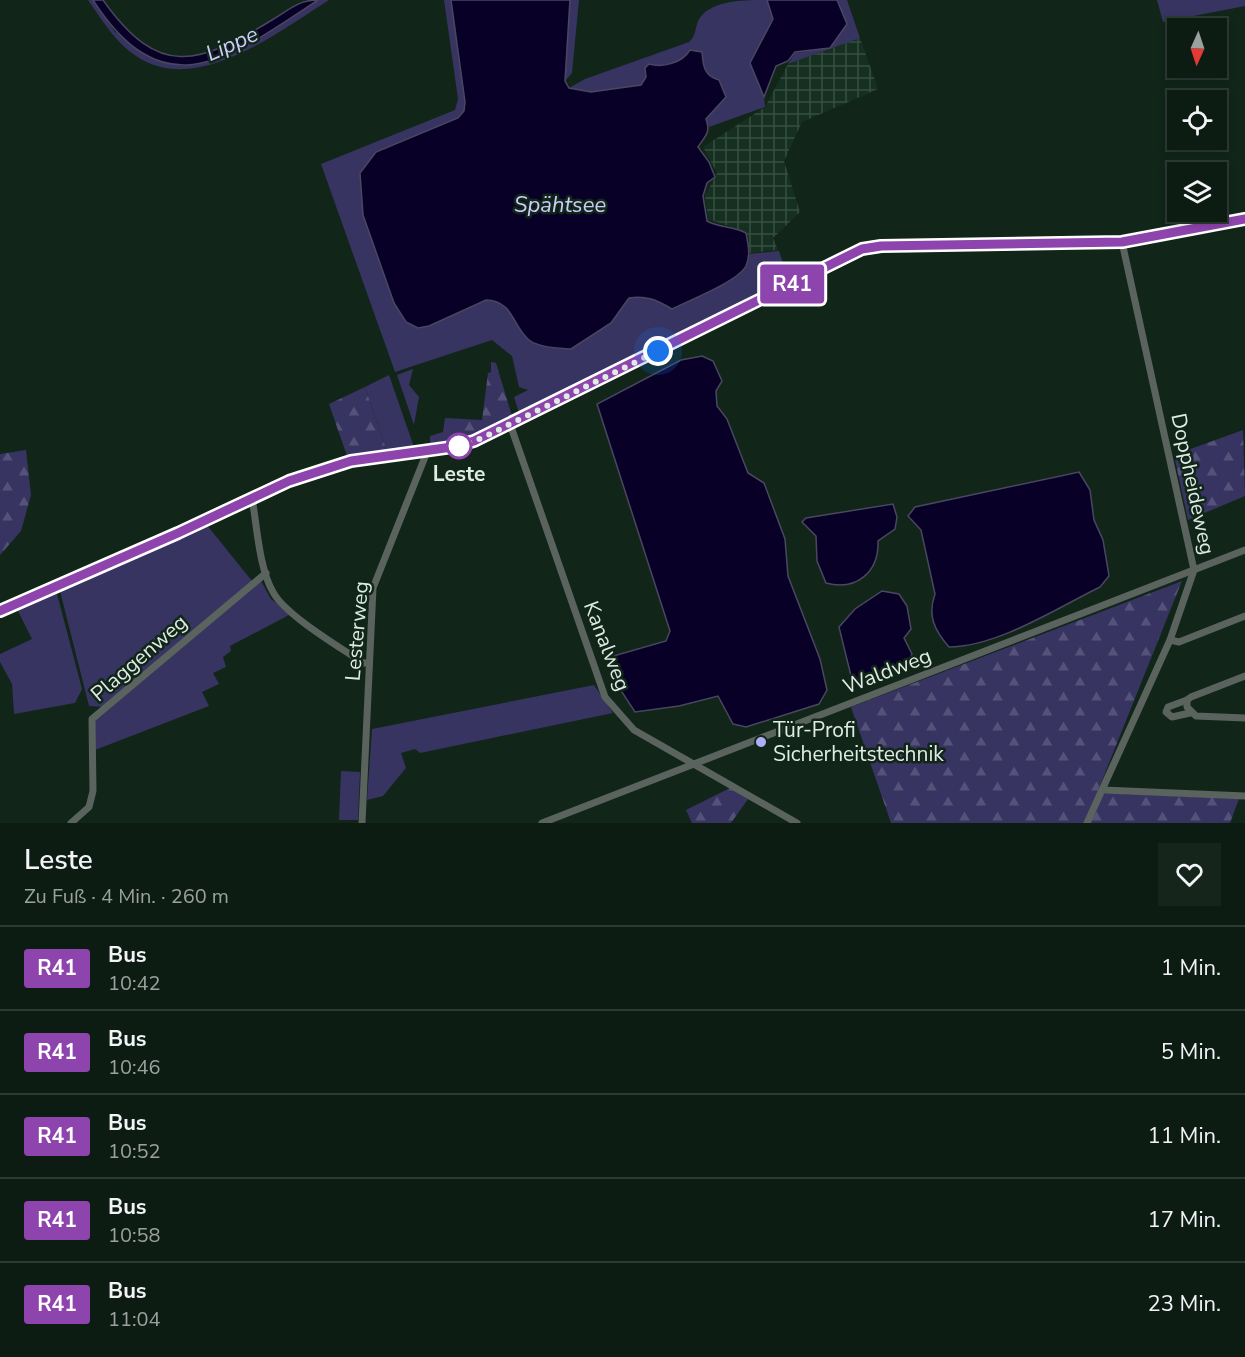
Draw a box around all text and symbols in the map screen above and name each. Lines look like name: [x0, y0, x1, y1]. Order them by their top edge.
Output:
north arrow: [1167, 18, 1227, 78]
map controls: [1167, 18, 1227, 222]
water label: Lippe: [201, 19, 263, 69]
button: locate: [1167, 90, 1227, 150]
button: layers: [1167, 162, 1227, 222]
water label: Spähtsee: [514, 190, 606, 220]
line badge: R41: [758, 264, 826, 304]
text: R41: [772, 270, 812, 298]
your location: [643, 336, 673, 366]
street label: Doppheideweg: [1164, 411, 1222, 557]
marker: Leste: [446, 433, 472, 459]
place label: Leste: [433, 460, 485, 488]
street label: Lesterweg: [339, 580, 375, 682]
street label: Kanalweg: [577, 597, 637, 695]
street label: Plaggenweg: [85, 608, 193, 708]
street label: Waldweg: [839, 641, 935, 701]
place label: Tür-Profi Sicherheitstechnik: [773, 716, 944, 768]
marker: Tür-Profi Sicherheitstechnik: [754, 735, 768, 749]
text: Leste: [24, 841, 93, 879]
button: heart: [1158, 843, 1221, 906]
text: Zu Fuß · 4 Min. · 260 m: [24, 883, 229, 910]
text: Bus: [108, 940, 147, 970]
text: 1 Min.: [1161, 953, 1221, 983]
text: R41: [37, 954, 77, 982]
text: 10:42: [108, 970, 161, 997]
text: Bus: [108, 1024, 147, 1054]
text: 5 Min.: [1161, 1037, 1221, 1067]
text: R41: [37, 1038, 77, 1066]
text: 10:46: [108, 1054, 161, 1081]
text: Bus: [108, 1108, 147, 1138]
text: 11 Min.: [1148, 1121, 1221, 1151]
text: R41: [37, 1122, 77, 1150]
text: 10:52: [108, 1138, 161, 1165]
text: Bus: [108, 1192, 147, 1222]
text: 17 Min.: [1148, 1205, 1221, 1235]
text: R41: [37, 1206, 77, 1234]
text: 10:58: [108, 1222, 161, 1249]
text: Bus: [108, 1276, 147, 1306]
text: 23 Min.: [1148, 1289, 1221, 1319]
text: R41: [37, 1290, 77, 1318]
text: 11:04: [108, 1306, 161, 1333]

